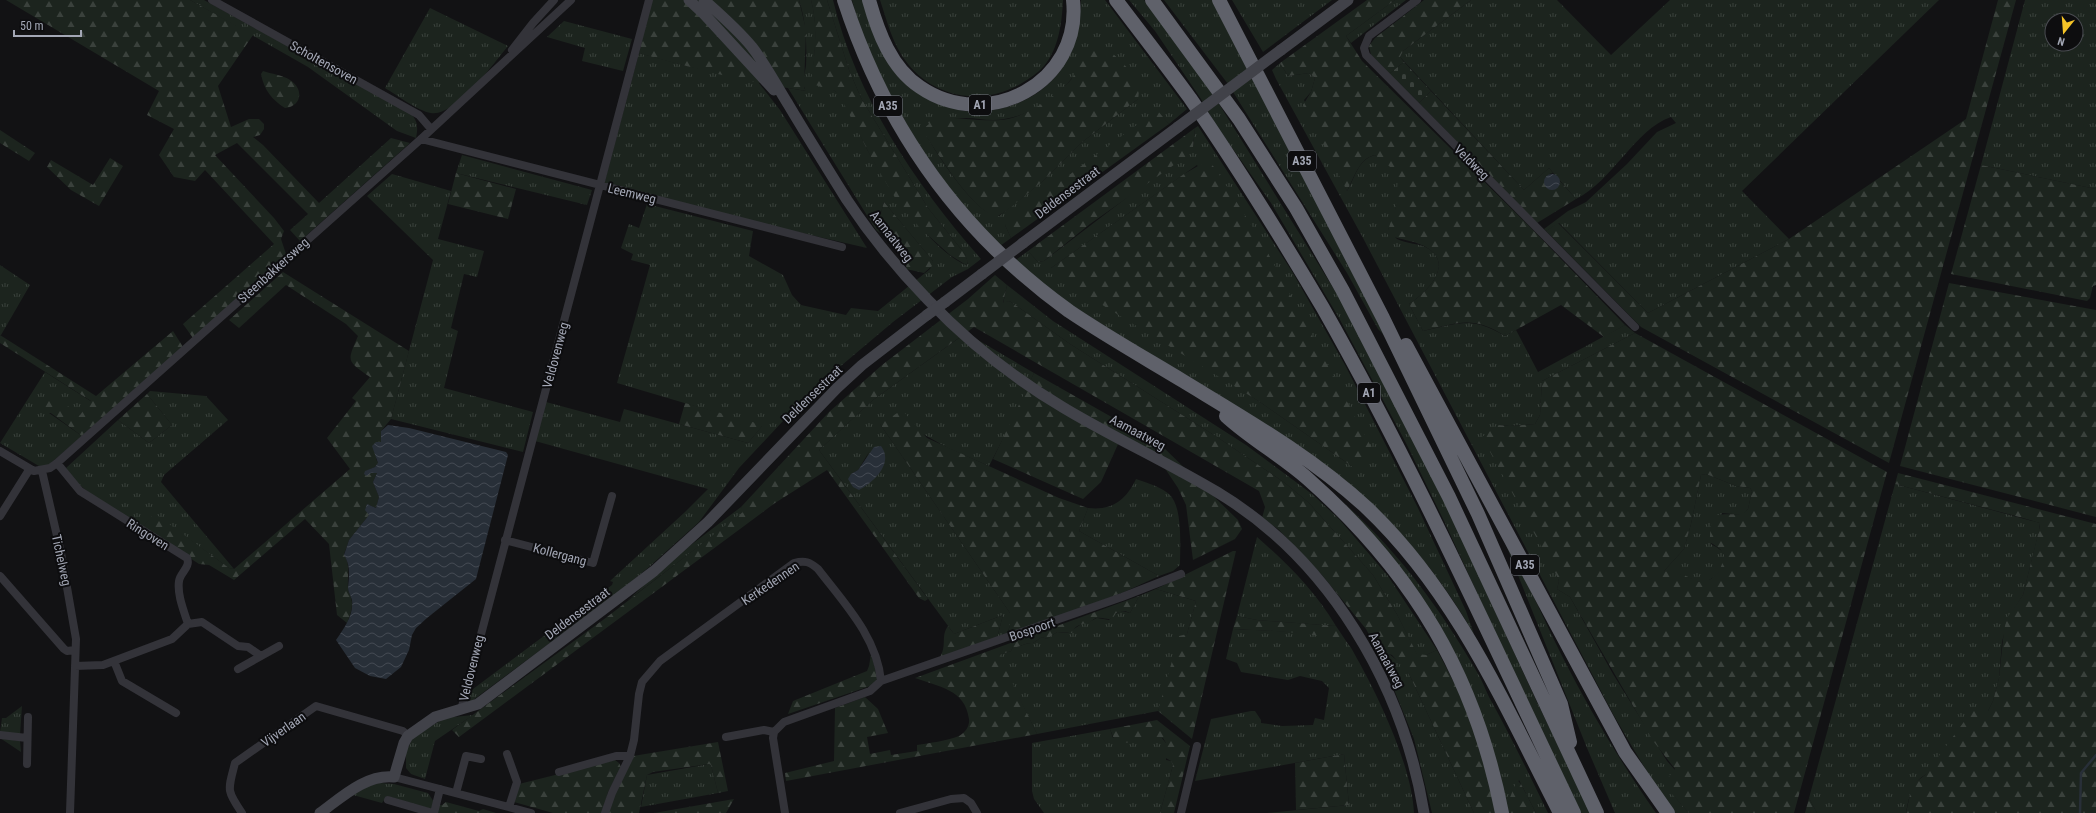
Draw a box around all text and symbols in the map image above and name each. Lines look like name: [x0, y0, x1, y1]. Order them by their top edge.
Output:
scale bar: [14, 12, 81, 38]
north arrow: [2044, 12, 2084, 52]
text: 50 m: [20, 19, 44, 33]
text: N: [2056, 34, 2066, 48]
street label: Scholtensoven: [287, 38, 360, 87]
road number: A1: [969, 95, 991, 115]
road number: A35: [874, 96, 902, 116]
street label: Veldweg: [1451, 142, 1492, 183]
road number: A35: [1288, 151, 1316, 171]
street label: Deldensestraat: [1032, 163, 1103, 222]
street label: Leemweg: [606, 180, 658, 207]
street label: Aamaatweg: [867, 208, 916, 265]
street label: Steenbakkersweg: [235, 235, 312, 306]
street label: Veldovenweg: [539, 320, 572, 390]
street label: Deldensestraat: [779, 362, 845, 427]
road number: A1: [1358, 383, 1380, 403]
street label: Aamaatweg: [1107, 412, 1168, 453]
street label: Ringoven: [124, 516, 172, 553]
street label: Tichelweg: [49, 533, 74, 587]
street label: Kollergang: [532, 540, 588, 569]
road number: A35: [1511, 555, 1539, 575]
street label: Kerkedennen: [739, 559, 802, 608]
street label: Deldensestraat: [542, 584, 613, 643]
street label: Bospoort: [1007, 615, 1057, 644]
street label: Aamaatweg: [1366, 630, 1407, 691]
street label: Veldovenweg: [456, 633, 487, 703]
street label: Vijverlaan: [258, 709, 308, 750]

